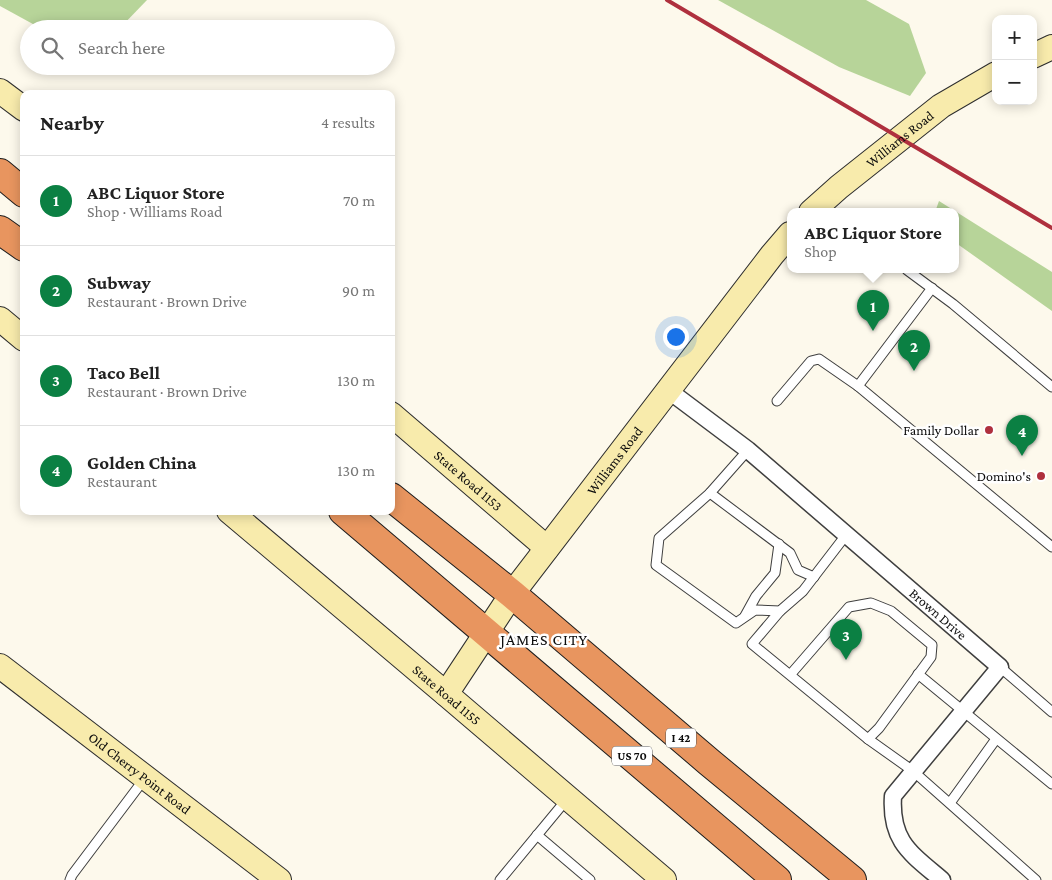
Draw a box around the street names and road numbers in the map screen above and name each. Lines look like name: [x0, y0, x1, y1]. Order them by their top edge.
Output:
street label: Williams Road: [863, 107, 937, 170]
street label: Williams Road: [583, 423, 646, 498]
street label: State Road 1153: [431, 447, 506, 514]
street label: Brown Drive: [906, 585, 970, 643]
street label: State Road 1155: [409, 661, 484, 728]
road number: I 42: [666, 728, 696, 748]
street label: Old Cherry Point Road: [85, 729, 194, 818]
road number: US 70: [612, 746, 652, 766]

